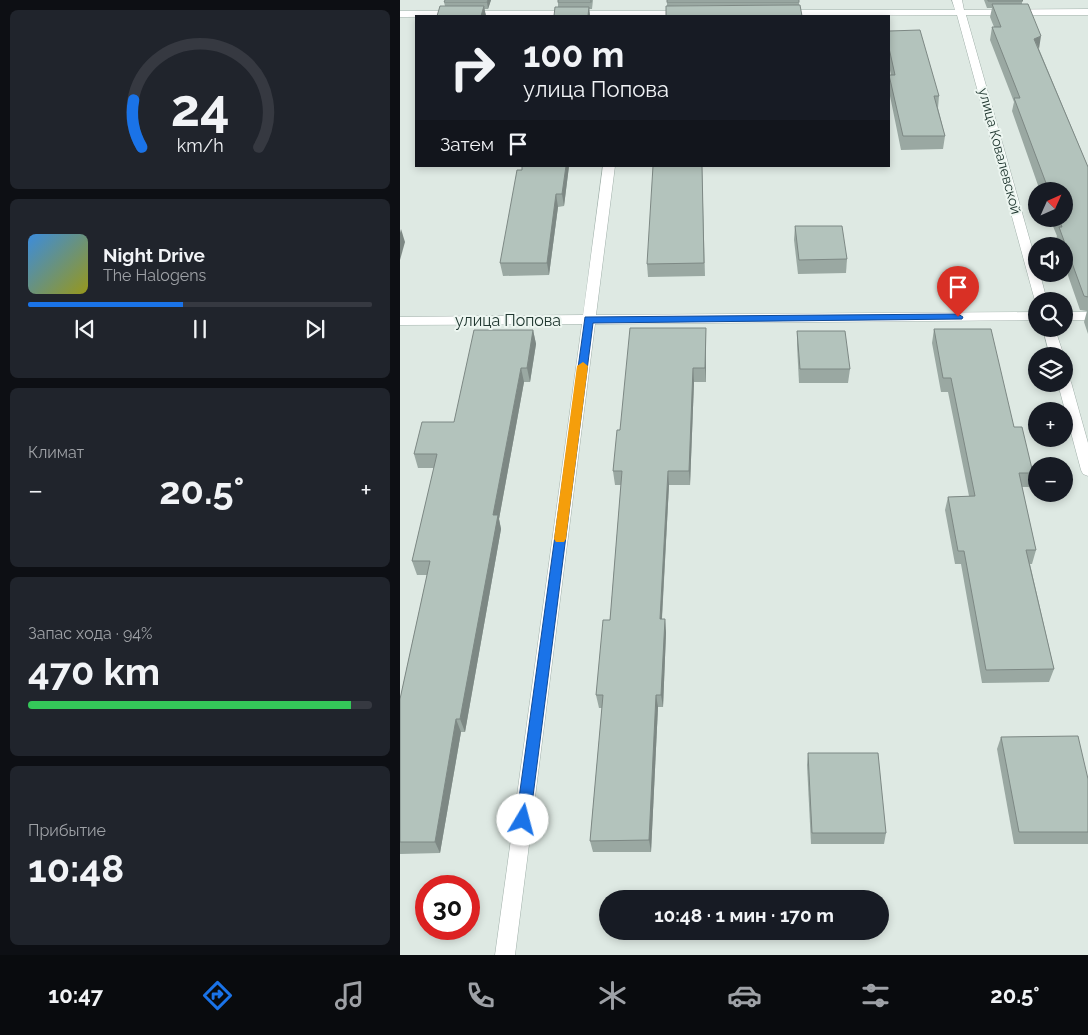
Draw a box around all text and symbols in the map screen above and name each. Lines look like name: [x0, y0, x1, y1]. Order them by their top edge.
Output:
text: 100 m: [523, 34, 624, 75]
icon: right: [440, 35, 505, 100]
text: улица Попова: [523, 76, 669, 102]
text: 24: [170, 77, 230, 138]
street label: улица Ковалевской: [975, 86, 1025, 216]
icon: arrive: [504, 130, 532, 158]
text: Затем: [440, 133, 494, 155]
text: km/h: [176, 135, 224, 156]
north arrow: [1028, 182, 1072, 228]
map controls: [1028, 182, 1073, 502]
button: sound: [1028, 237, 1073, 282]
text: Night Drive: [103, 244, 205, 266]
text: The Halogens: [103, 266, 206, 285]
pin: [937, 266, 979, 317]
icon: arrive: [944, 273, 972, 301]
button: search: [1028, 292, 1073, 337]
street label: улица Попова: [455, 311, 561, 330]
icon: previous: [71, 315, 99, 343]
icon: pause: [186, 315, 214, 343]
icon: next: [301, 315, 329, 343]
button: layers: [1028, 347, 1073, 392]
button: +: [1028, 402, 1073, 447]
text: Климат: [28, 443, 84, 462]
button: −: [1028, 457, 1073, 502]
text: 20.5°: [159, 468, 244, 513]
text: −: [28, 474, 43, 507]
text: +: [360, 474, 372, 507]
text: Запас хода · 94%: [28, 624, 152, 643]
text: 470 km: [28, 649, 160, 694]
position arrow: [496, 793, 548, 845]
text: Прибытие: [28, 821, 106, 840]
text: 10:48: [28, 846, 124, 891]
speed limit sign: 30: [415, 875, 480, 940]
text: 10:48 · 1 мин · 170 m: [654, 904, 834, 926]
icon: directions: [200, 978, 235, 1013]
icon: music: [332, 978, 367, 1013]
icon: phone: [463, 978, 498, 1013]
icon: climate: [595, 978, 630, 1013]
icon: car: [727, 978, 762, 1013]
icon: filters: [858, 978, 893, 1013]
text: 10:47: [48, 982, 103, 1008]
text: 20.5°: [990, 982, 1040, 1008]

